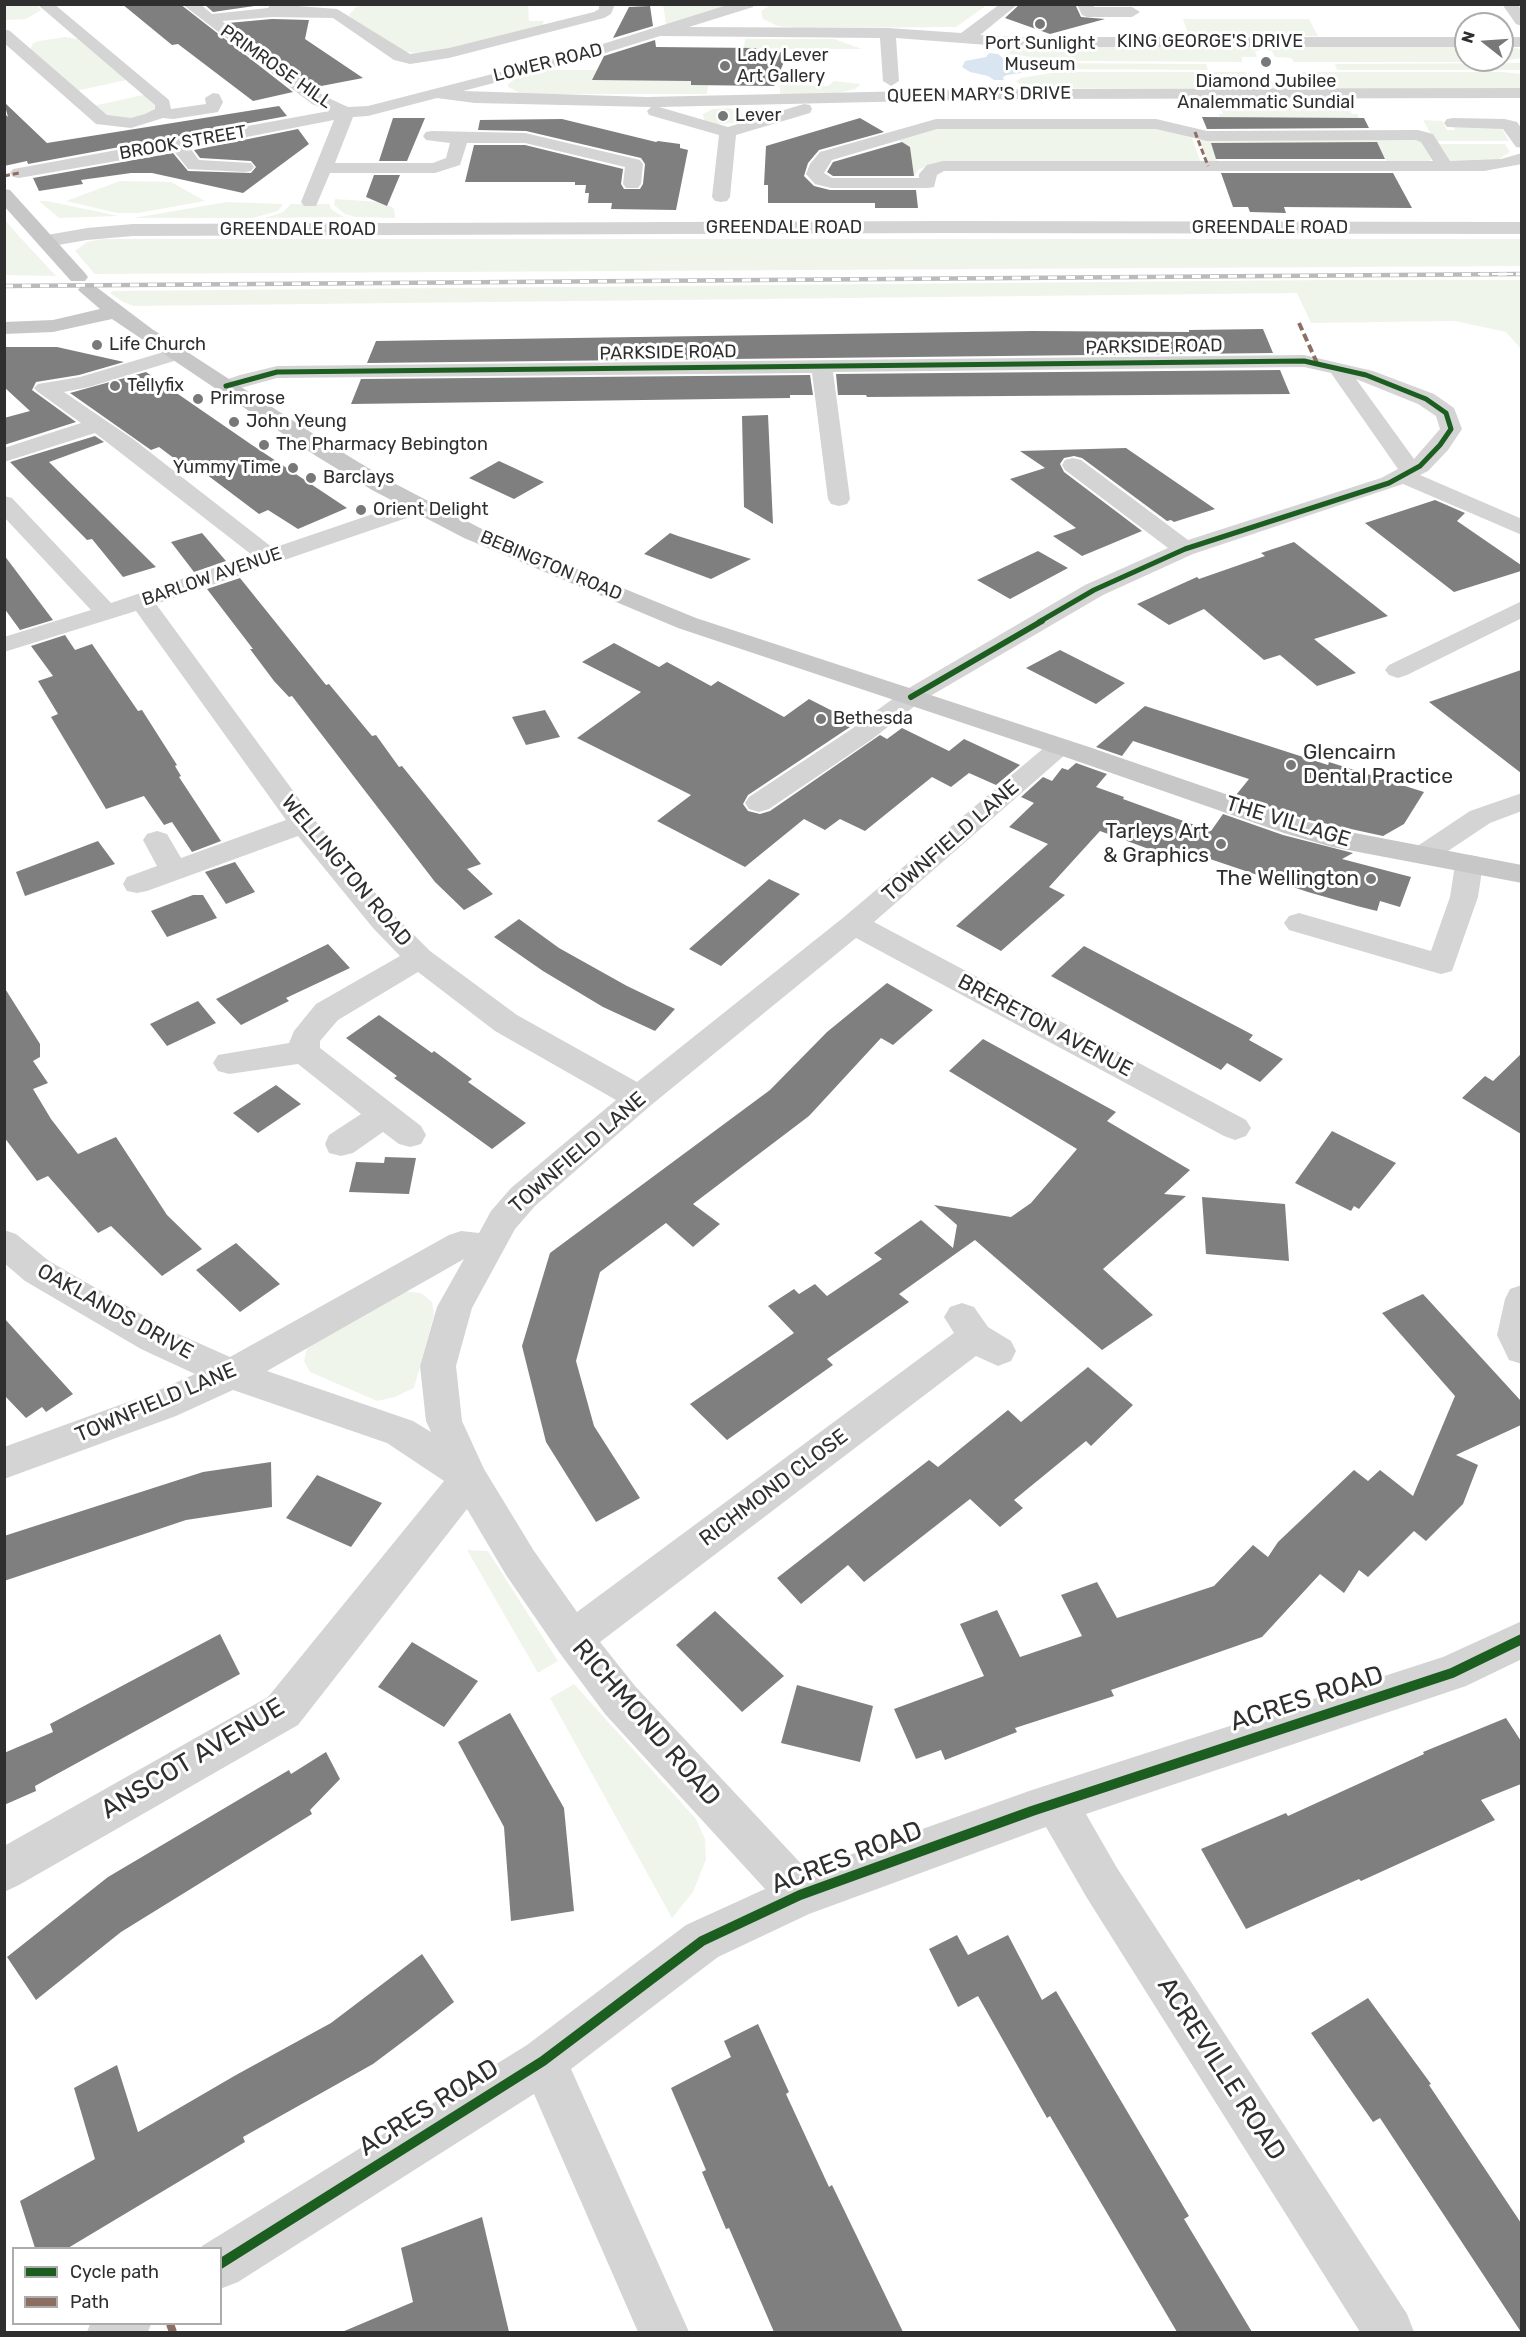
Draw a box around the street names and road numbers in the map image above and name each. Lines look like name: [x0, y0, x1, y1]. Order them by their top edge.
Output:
street label: PRIMROSE HILL: [216, 21, 336, 113]
street label: KING GEORGE'S DRIVE: [1117, 31, 1303, 53]
street label: LOWER ROAD: [491, 39, 605, 87]
street label: QUEEN MARY'S DRIVE: [887, 83, 1071, 107]
street label: BROOK STREET: [118, 121, 248, 165]
street label: GREENDALE ROAD: [706, 217, 862, 239]
street label: GREENDALE ROAD: [1192, 217, 1348, 239]
street label: GREENDALE ROAD: [220, 219, 376, 241]
street label: PARKSIDE ROAD: [1085, 335, 1223, 359]
street label: PARKSIDE ROAD: [599, 341, 737, 365]
street label: BEBINGTON ROAD: [477, 526, 625, 606]
street label: BARLOW AVENUE: [139, 543, 285, 611]
street label: TOWNFIELD LANE: [878, 775, 1024, 907]
street label: WELLINGTON ROAD: [275, 790, 417, 952]
street label: THE VILLAGE: [1223, 791, 1353, 853]
street label: BRERETON AVENUE: [953, 969, 1137, 1083]
street label: TOWNFIELD LANE: [505, 1087, 651, 1219]
street label: OAKLANDS DRIVE: [33, 1259, 197, 1365]
street label: TOWNFIELD LANE: [72, 1358, 240, 1448]
street label: RICHMOND CLOSE: [695, 1424, 853, 1552]
street label: RICHMOND ROAD: [565, 1633, 727, 1813]
street label: ACRES ROAD: [1226, 1660, 1388, 1738]
street label: ANSCOT AVENUE: [96, 1692, 290, 1826]
street label: ACRES ROAD: [767, 1815, 927, 1901]
street label: ACREVILLE ROAD: [1150, 1972, 1292, 2166]
street label: ACRES ROAD: [353, 2053, 505, 2163]

